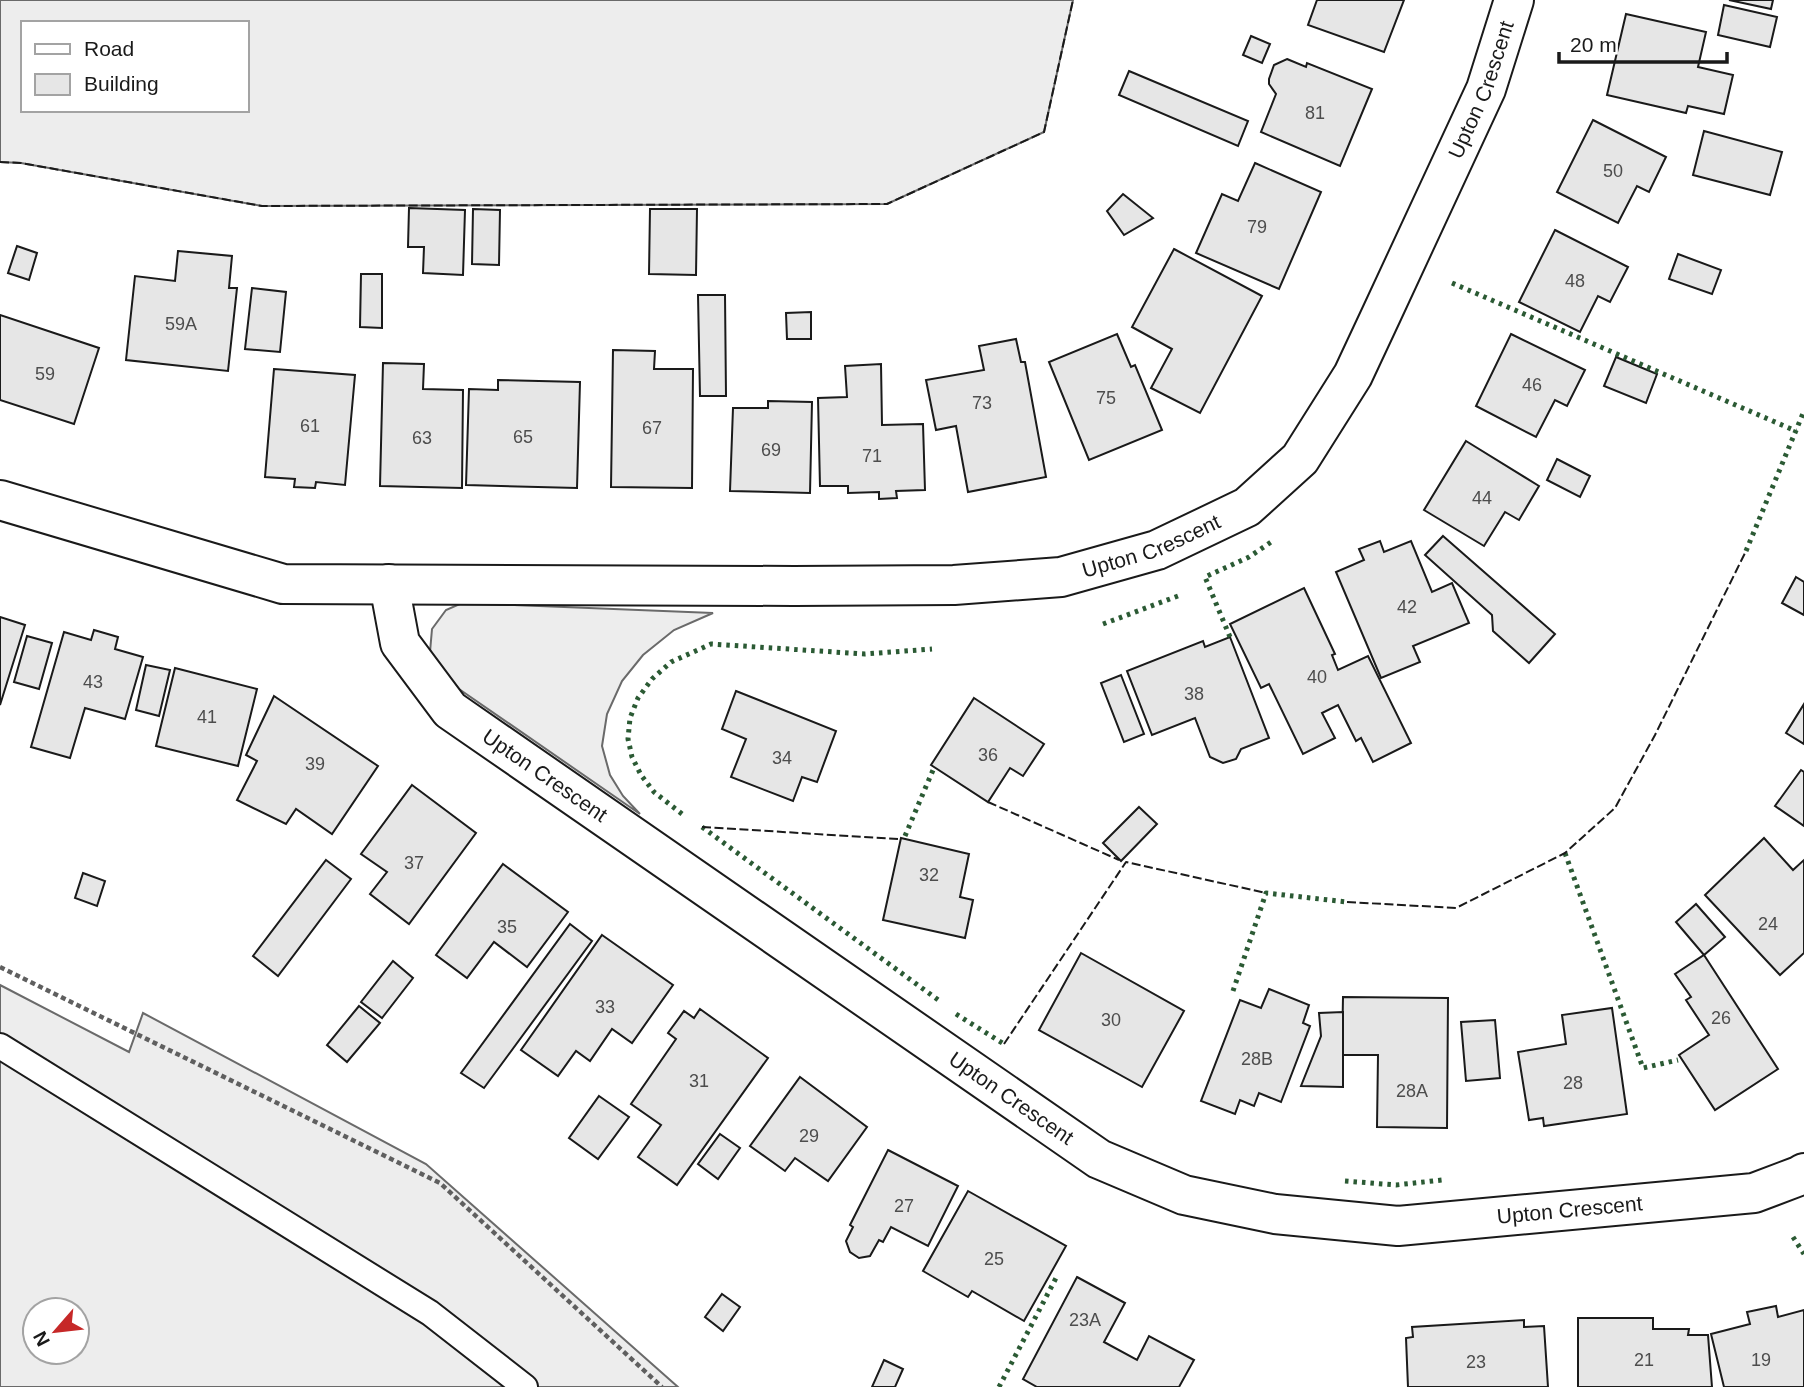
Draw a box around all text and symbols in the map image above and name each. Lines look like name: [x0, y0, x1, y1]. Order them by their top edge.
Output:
street label: Upton Crescent: [1443, 18, 1518, 162]
legend: [21, 21, 248, 112]
scale bar: [1559, 21, 1727, 65]
text: 20 m: [1570, 33, 1617, 56]
text: Road: [84, 37, 134, 60]
text: Building: [84, 72, 159, 95]
house number: 81: [1305, 103, 1325, 123]
house number: 50: [1603, 161, 1623, 181]
house number: 79: [1247, 217, 1267, 237]
house number: 48: [1565, 271, 1585, 291]
house number: 59A: [165, 314, 197, 334]
house number: 59: [35, 364, 55, 384]
house number: 46: [1522, 375, 1542, 395]
house number: 75: [1096, 388, 1116, 408]
house number: 73: [972, 393, 992, 413]
house number: 61: [300, 416, 320, 436]
house number: 67: [642, 418, 662, 438]
house number: 65: [513, 427, 533, 447]
house number: 63: [412, 428, 432, 448]
house number: 69: [761, 440, 781, 460]
house number: 71: [862, 446, 882, 466]
house number: 44: [1472, 488, 1492, 508]
street label: Upton Crescent: [1079, 509, 1224, 581]
house number: 42: [1397, 597, 1417, 617]
house number: 40: [1307, 667, 1327, 687]
house number: 43: [83, 672, 103, 692]
house number: 38: [1184, 684, 1204, 704]
house number: 41: [197, 707, 217, 727]
street label: Upton Crescent: [479, 724, 612, 826]
house number: 36: [978, 745, 998, 765]
house number: 34: [772, 748, 792, 768]
house number: 39: [305, 754, 325, 774]
house number: 37: [404, 853, 424, 873]
house number: 32: [919, 865, 939, 885]
house number: 24: [1758, 914, 1778, 934]
house number: 35: [497, 917, 517, 937]
house number: 33: [595, 997, 615, 1017]
house number: 26: [1711, 1008, 1731, 1028]
house number: 30: [1101, 1010, 1121, 1030]
street label: Upton Crescent: [945, 1047, 1078, 1149]
house number: 28B: [1241, 1049, 1273, 1069]
house number: 31: [689, 1071, 709, 1091]
house number: 28: [1563, 1073, 1583, 1093]
house number: 28A: [1396, 1081, 1428, 1101]
house number: 29: [799, 1126, 819, 1146]
street label: Upton Crescent: [1496, 1191, 1643, 1228]
house number: 27: [894, 1196, 914, 1216]
house number: 25: [984, 1249, 1004, 1269]
north arrow: [21, 1296, 91, 1366]
house number: 23A: [1069, 1310, 1101, 1330]
text: N: [29, 1328, 54, 1350]
house number: 21: [1634, 1350, 1654, 1370]
house number: 19: [1751, 1350, 1771, 1370]
house number: 23: [1466, 1352, 1486, 1372]

